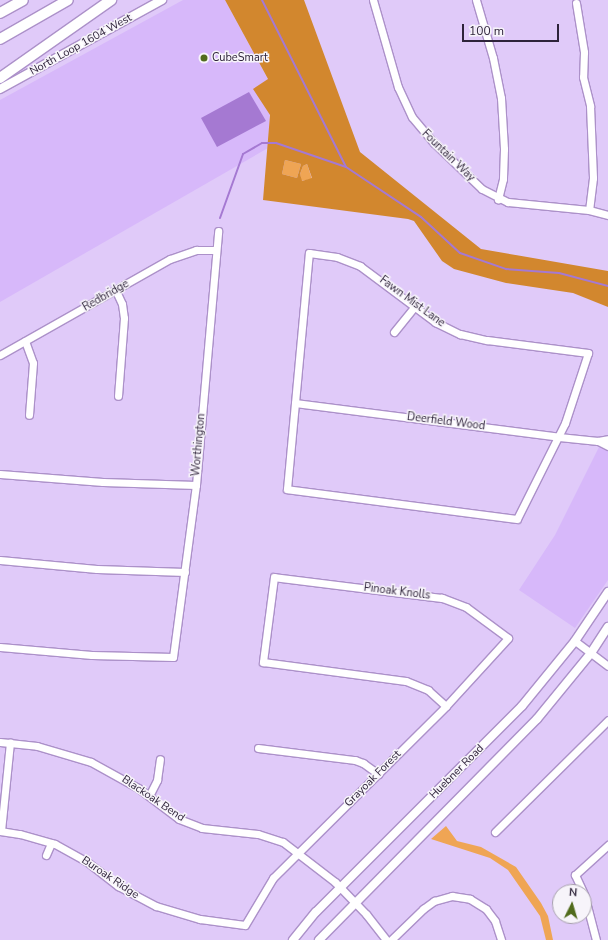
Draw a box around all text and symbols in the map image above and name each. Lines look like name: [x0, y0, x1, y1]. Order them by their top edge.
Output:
street label: North Loop 1604 West: [28, 11, 134, 79]
scale bar: [464, 16, 561, 42]
text: 100 m: [469, 23, 504, 39]
place label: CubeSmart: [212, 51, 268, 65]
marker: CubeSmart: [199, 53, 209, 63]
street label: Fountain Way: [419, 127, 477, 185]
street label: Fawn Mist Lane: [377, 274, 447, 330]
street label: Redbridge: [81, 278, 131, 314]
street label: Deerfield Wood: [406, 411, 486, 433]
street label: Worthington: [190, 413, 208, 477]
street label: Pinoak Knolls: [363, 581, 431, 603]
street label: Huebner Road: [427, 742, 487, 802]
street label: Grayoak Forest: [342, 748, 404, 810]
street label: Blackoak Bend: [119, 773, 187, 825]
street label: Buroak Ridge: [79, 854, 141, 902]
north arrow: [552, 884, 592, 924]
text: N: [568, 885, 578, 900]

